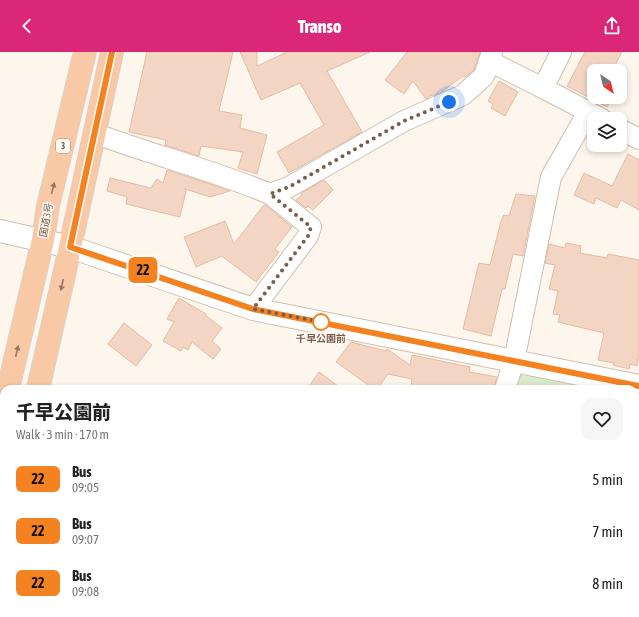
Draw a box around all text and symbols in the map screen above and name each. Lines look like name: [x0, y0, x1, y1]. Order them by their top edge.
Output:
icon: back: [16, 15, 38, 37]
icon: share: [601, 15, 623, 37]
text: Transo: [298, 16, 341, 37]
north arrow: [587, 64, 627, 104]
map controls: [587, 64, 627, 152]
your location: [439, 92, 459, 112]
button: layers: [587, 112, 627, 152]
road number: 3: [56, 139, 70, 153]
one-way arrow: [50, 182, 56, 194]
street label: 国道3号: [37, 202, 55, 238]
line badge: 22: [125, 257, 161, 283]
text: 22: [136, 262, 150, 278]
one-way arrow: [59, 279, 65, 291]
marker: 千早公園前: [312, 313, 330, 331]
place label: 千早公園前: [296, 333, 346, 344]
one-way arrow: [14, 345, 20, 357]
button: heart: [581, 398, 623, 440]
text: 千早公園前: [16, 401, 111, 423]
text: Walk · 3 min · 170 m: [16, 427, 109, 442]
text: Bus: [72, 463, 92, 480]
text: 22: [31, 471, 45, 487]
text: 5 min: [592, 471, 623, 488]
text: 09:05: [72, 480, 99, 495]
text: Bus: [72, 515, 92, 532]
text: 22: [31, 523, 45, 539]
text: 7 min: [592, 523, 623, 540]
text: 09:07: [72, 532, 99, 547]
text: Bus: [72, 567, 92, 584]
text: 22: [31, 575, 45, 591]
text: 8 min: [592, 575, 623, 592]
text: 09:08: [72, 584, 99, 599]

